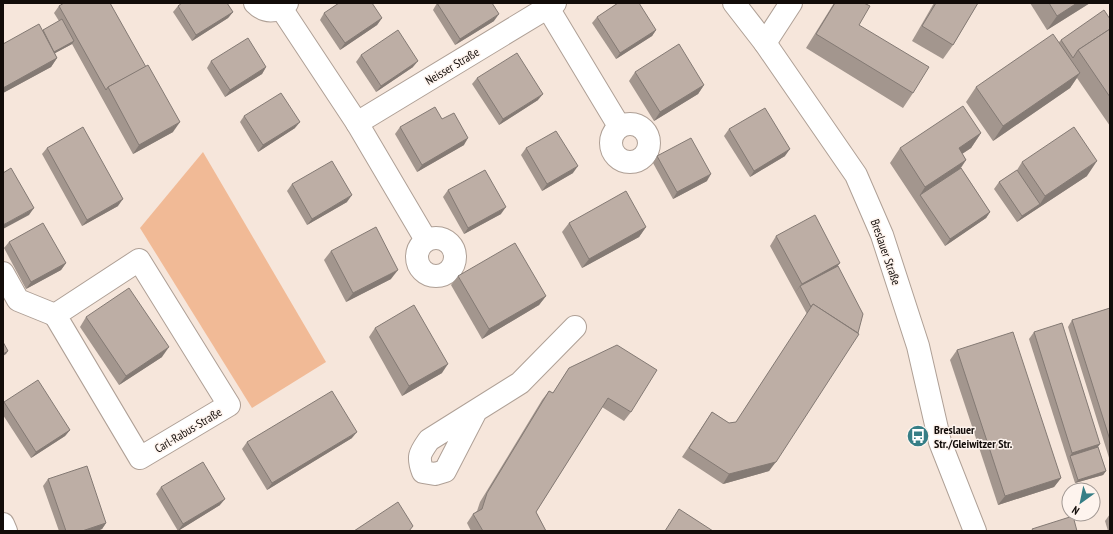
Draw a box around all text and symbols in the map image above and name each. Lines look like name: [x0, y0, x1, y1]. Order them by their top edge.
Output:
street label: Neisser Straße: [422, 44, 482, 88]
street label: Breslauer Straße: [868, 217, 904, 287]
street label: Carl-Rabus-Straße: [152, 404, 224, 456]
place label: Breslauer Str./Gleiwitzer Str.: [934, 422, 1013, 451]
bus stop icon: Breslauer Str./Gleiwitzer Str.: [905, 423, 931, 449]
north arrow: [1061, 482, 1101, 522]
text: N: [1069, 503, 1082, 518]

